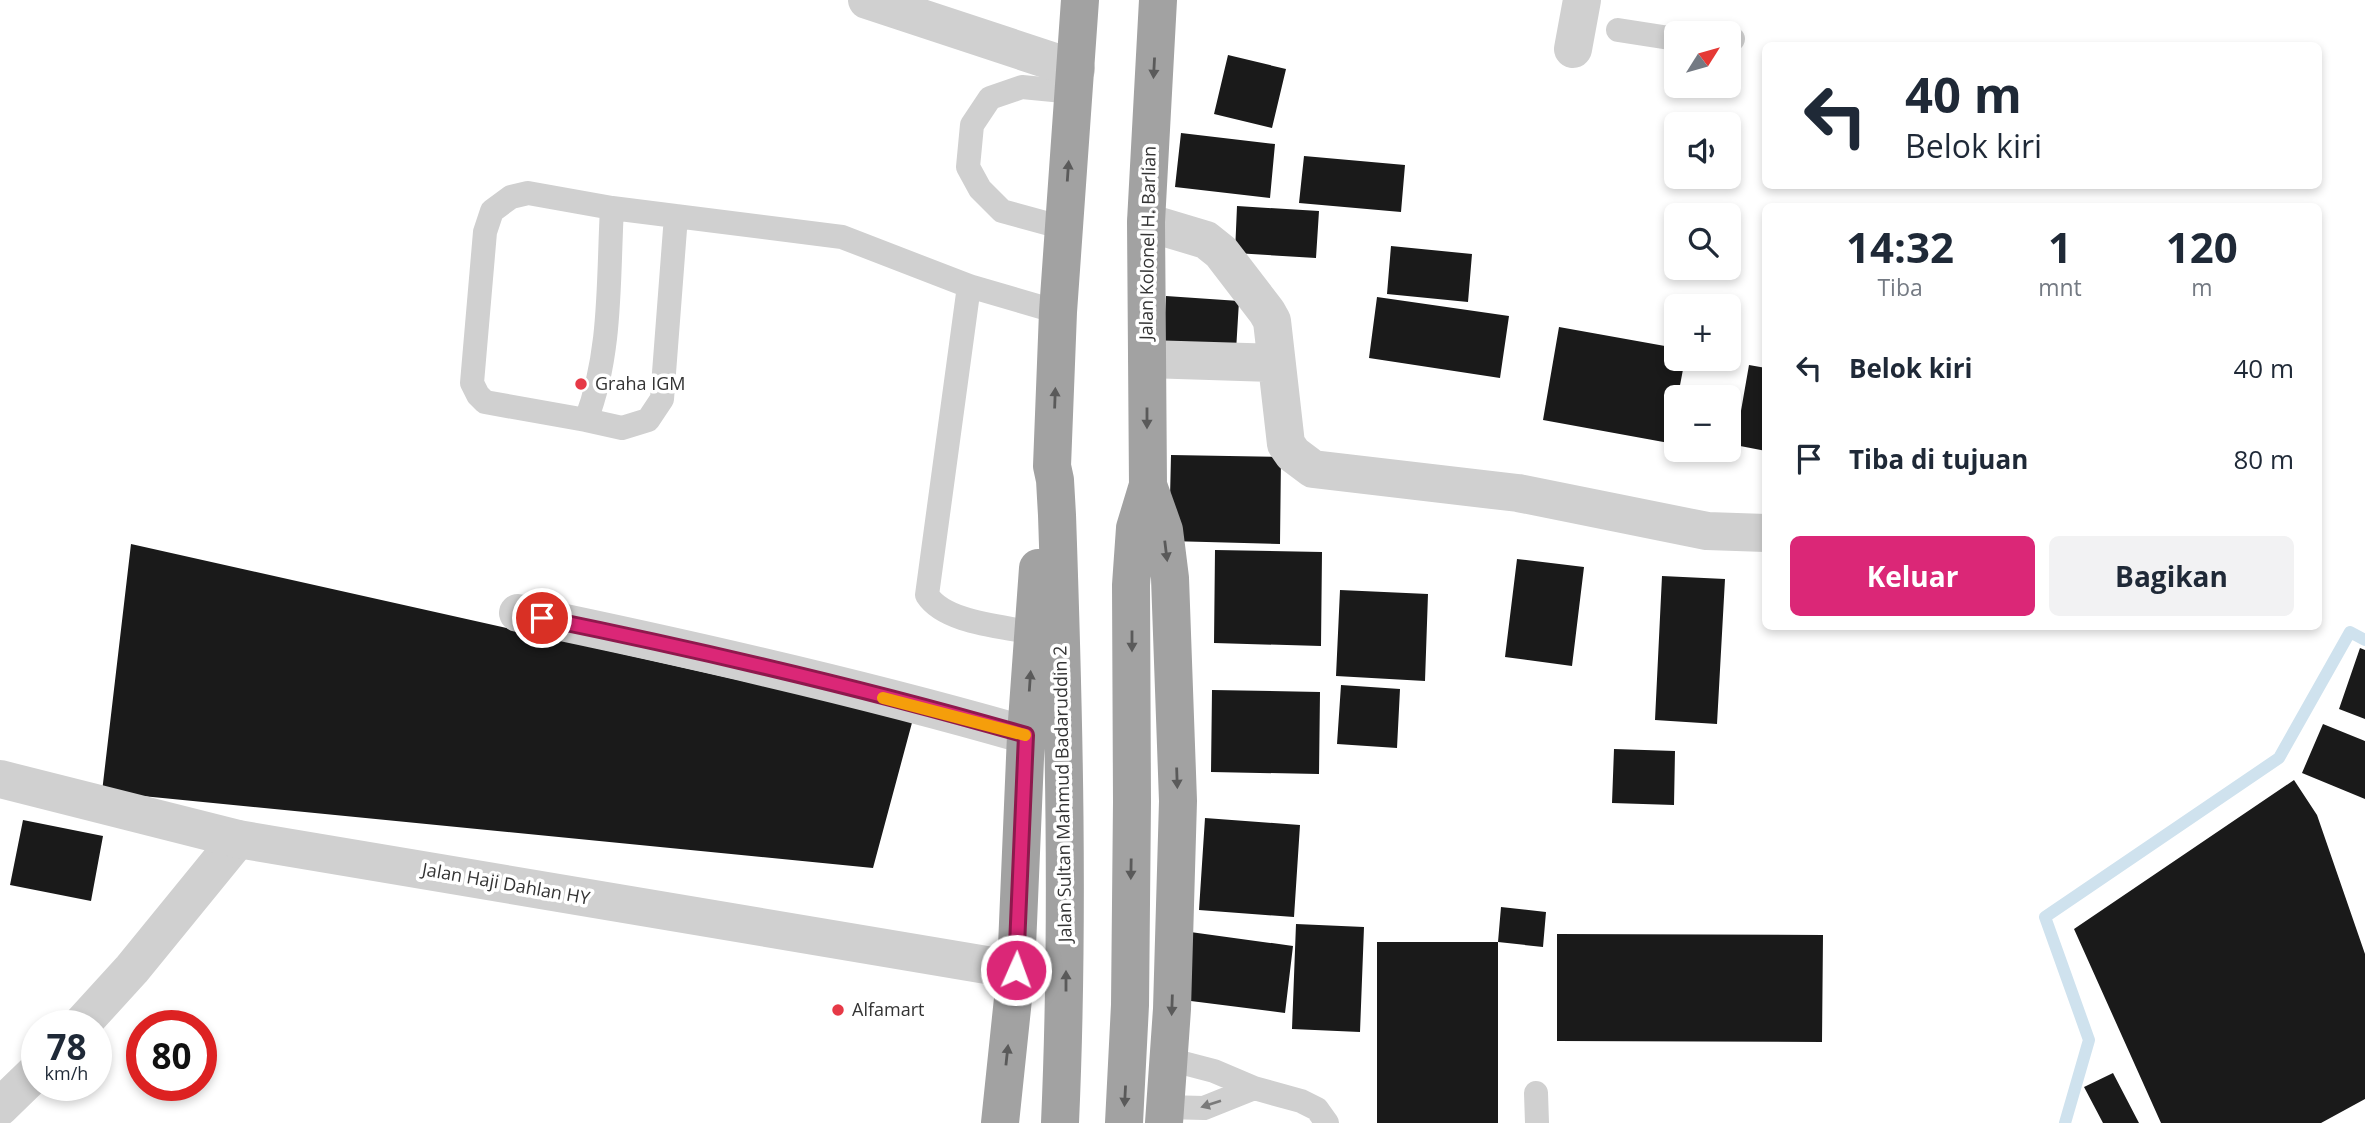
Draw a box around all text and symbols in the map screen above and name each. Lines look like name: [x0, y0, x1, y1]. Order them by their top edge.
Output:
north arrow: [1664, 21, 1741, 98]
map controls: [1664, 21, 1741, 462]
one-way arrow: [1148, 57, 1159, 79]
text: 40 m: [1905, 61, 2022, 127]
icon: left: [1790, 70, 1881, 161]
button: sound: [1664, 112, 1741, 189]
text: Belok kiri: [1905, 124, 2042, 167]
street label: Jalan Kolonel H. Barlian: [1133, 146, 1161, 342]
one-way arrow: [1063, 159, 1074, 181]
button: search: [1664, 203, 1741, 280]
text: 14:32: [1846, 218, 1954, 275]
text: 1: [2048, 218, 2072, 275]
text: 120: [2166, 218, 2238, 275]
text: Tiba: [1877, 271, 1923, 303]
text: mnt: [2038, 271, 2082, 303]
text: m: [2191, 271, 2213, 303]
button: +: [1664, 294, 1741, 371]
icon: left: [1790, 349, 1828, 387]
text: Belok kiri: [1849, 350, 1973, 386]
text: 40 m: [2233, 350, 2294, 386]
place label: Graha IGM: [595, 371, 685, 395]
marker: Graha IGM: [573, 376, 589, 392]
button: −: [1664, 385, 1741, 462]
one-way arrow: [1049, 386, 1060, 408]
one-way arrow: [1141, 407, 1153, 429]
icon: arrive: [1790, 440, 1828, 478]
text: Tiba di tujuan: [1849, 441, 2028, 477]
text: 80 m: [2233, 441, 2294, 477]
button: Keluar: [1790, 536, 2035, 616]
button: Bagikan: [2049, 536, 2294, 616]
one-way arrow: [1161, 540, 1172, 562]
pin: [512, 588, 572, 648]
icon: arrive: [523, 599, 561, 637]
one-way arrow: [1126, 631, 1138, 653]
street label: Jalan Sultan Mahmud Badaruddin 2: [1047, 645, 1077, 945]
one-way arrow: [1024, 670, 1035, 692]
one-way arrow: [1171, 767, 1182, 789]
street label: Jalan Haji Dahlan HY: [418, 856, 593, 910]
one-way arrow: [1126, 858, 1137, 880]
position arrow: [979, 933, 1053, 1007]
one-way arrow: [1060, 970, 1072, 992]
one-way arrow: [1166, 994, 1177, 1016]
place label: Alfamart: [852, 997, 924, 1021]
marker: Alfamart: [830, 1002, 846, 1018]
speed limit sign: 80: [126, 1010, 217, 1101]
text: 78: [46, 1023, 87, 1070]
one-way arrow: [1002, 1044, 1013, 1066]
text: km/h: [45, 1061, 88, 1085]
one-way arrow: [1120, 1086, 1131, 1108]
one-way arrow: [1200, 1099, 1221, 1109]

